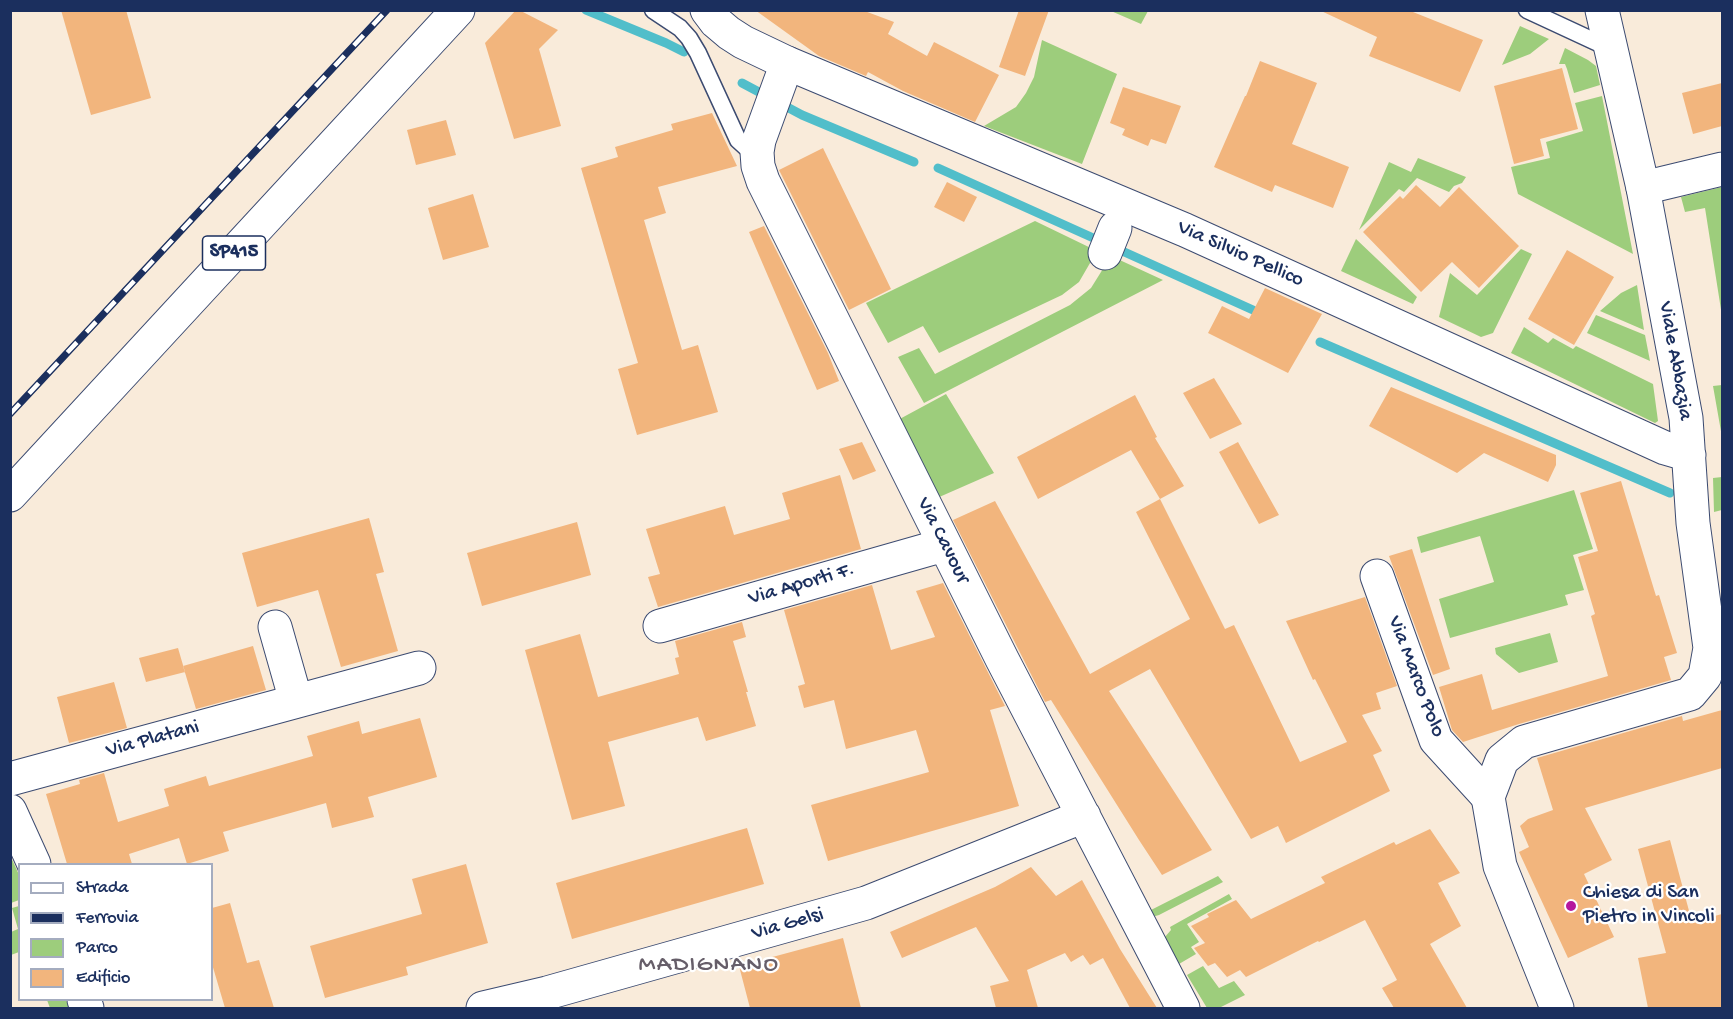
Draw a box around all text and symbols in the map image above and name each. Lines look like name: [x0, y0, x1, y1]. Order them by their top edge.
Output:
street label: Via Silvio Pellico: [1173, 216, 1307, 294]
road number: SP415: [202, 236, 266, 270]
street label: Viale Abbazia: [1651, 300, 1697, 422]
street label: Via Cavour: [910, 494, 974, 588]
street label: Via Aporti F.: [746, 558, 858, 612]
street label: Via Marco Polo: [1380, 613, 1450, 741]
street label: Via Platani: [104, 715, 202, 765]
legend: [18, 863, 213, 1001]
text: Strada: [76, 878, 129, 899]
place label: Chiesa di San Pietro in Vincoli: [1583, 881, 1715, 931]
marker: Chiesa di San Pietro in Vincoli: [1564, 899, 1578, 913]
street label: Via Gelsi: [749, 903, 827, 947]
text: Ferrovia: [76, 908, 138, 929]
text: Parco: [76, 938, 118, 959]
district label: MADIGNANO: [639, 952, 779, 980]
text: Edificio: [76, 968, 130, 989]

